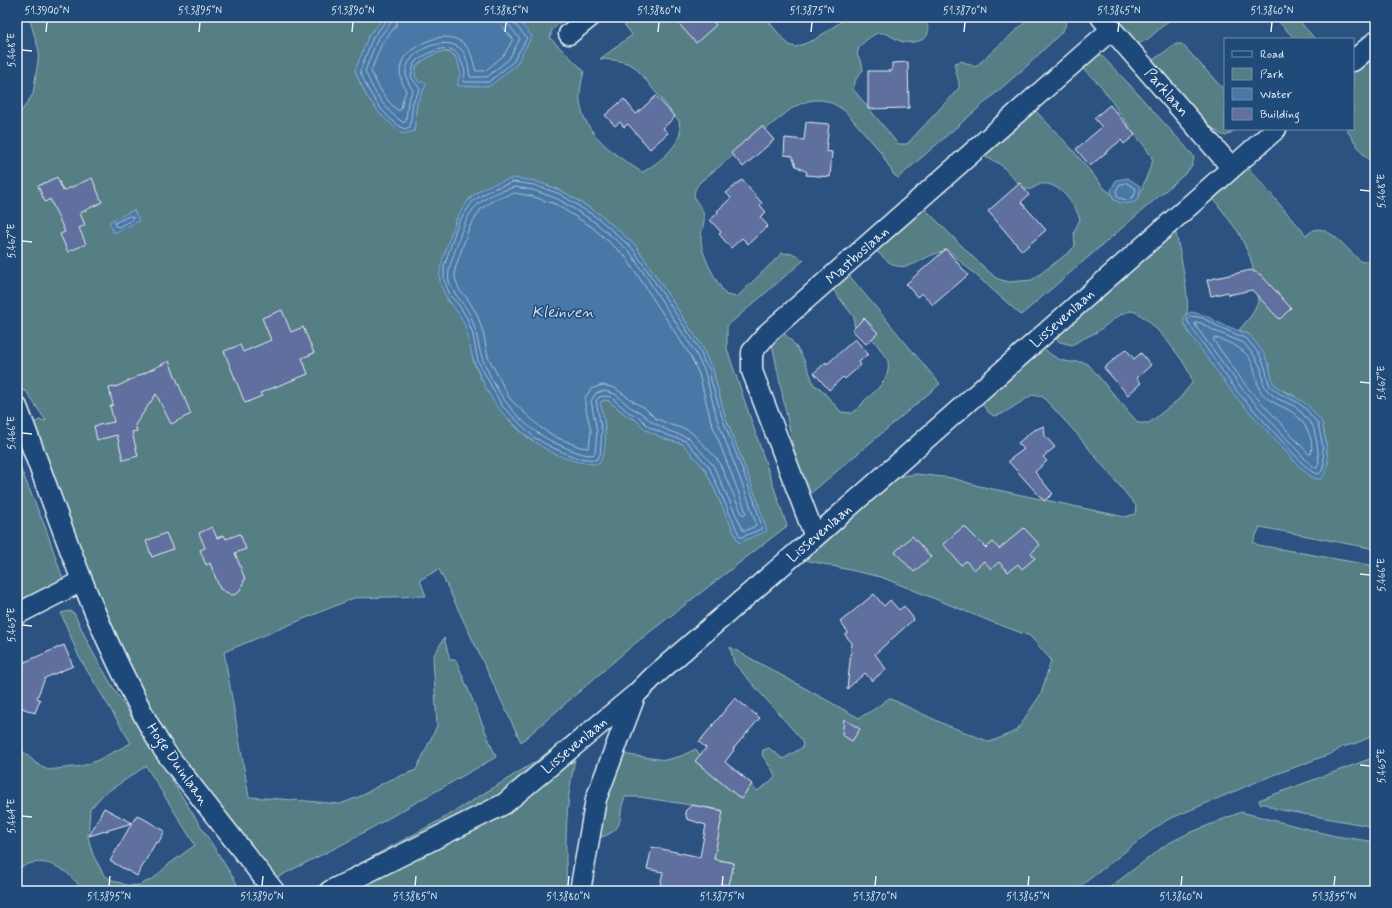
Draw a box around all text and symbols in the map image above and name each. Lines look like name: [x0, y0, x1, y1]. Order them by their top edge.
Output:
text: 51.3900°N: [25, 4, 70, 18]
text: 51.3895°N: [178, 4, 222, 18]
text: 51.3890°N: [331, 4, 375, 18]
text: 51.3885°N: [484, 4, 528, 18]
text: 51.3880°N: [637, 4, 681, 18]
text: 51.3875°N: [790, 4, 834, 18]
text: 51.3870°N: [943, 4, 987, 18]
text: 51.3865°N: [1097, 4, 1141, 18]
text: 51.3860°N: [1251, 4, 1294, 18]
text: 5.468°E: [5, 33, 19, 67]
legend: [1224, 38, 1354, 130]
text: Road: [1260, 47, 1284, 63]
street label: Parklaan: [1140, 64, 1193, 121]
text: Park: [1260, 67, 1284, 83]
text: Water: [1260, 87, 1292, 103]
text: Building: [1260, 107, 1300, 124]
text: 5.468°E: [1375, 174, 1389, 208]
street label: Mastboslaan: [822, 222, 894, 289]
text: 5.467°E: [5, 224, 19, 258]
street label: Lissevenlaan: [1026, 285, 1099, 353]
water label: Kleinven: [532, 302, 595, 323]
text: 5.467°E: [1375, 366, 1389, 400]
text: 5.466°E: [5, 416, 19, 450]
street label: Lissevenlaan: [783, 500, 856, 567]
text: 5.466°E: [1375, 558, 1389, 592]
text: 5.465°E: [5, 608, 19, 642]
street label: Lissevenlaan: [538, 712, 612, 779]
street label: Hoge Duinlaan: [141, 719, 213, 811]
text: 5.465°E: [1375, 749, 1389, 783]
text: 5.464°E: [5, 798, 19, 833]
text: 51.3895°N: [87, 890, 131, 904]
text: 51.3890°N: [240, 890, 284, 904]
text: 51.3885°N: [393, 890, 437, 904]
text: 51.3880°N: [546, 890, 590, 904]
text: 51.3875°N: [700, 890, 744, 904]
text: 51.3870°N: [853, 890, 897, 904]
text: 51.3865°N: [1006, 890, 1050, 904]
text: 51.3860°N: [1160, 890, 1203, 904]
text: 51.3855°N: [1312, 890, 1356, 904]

